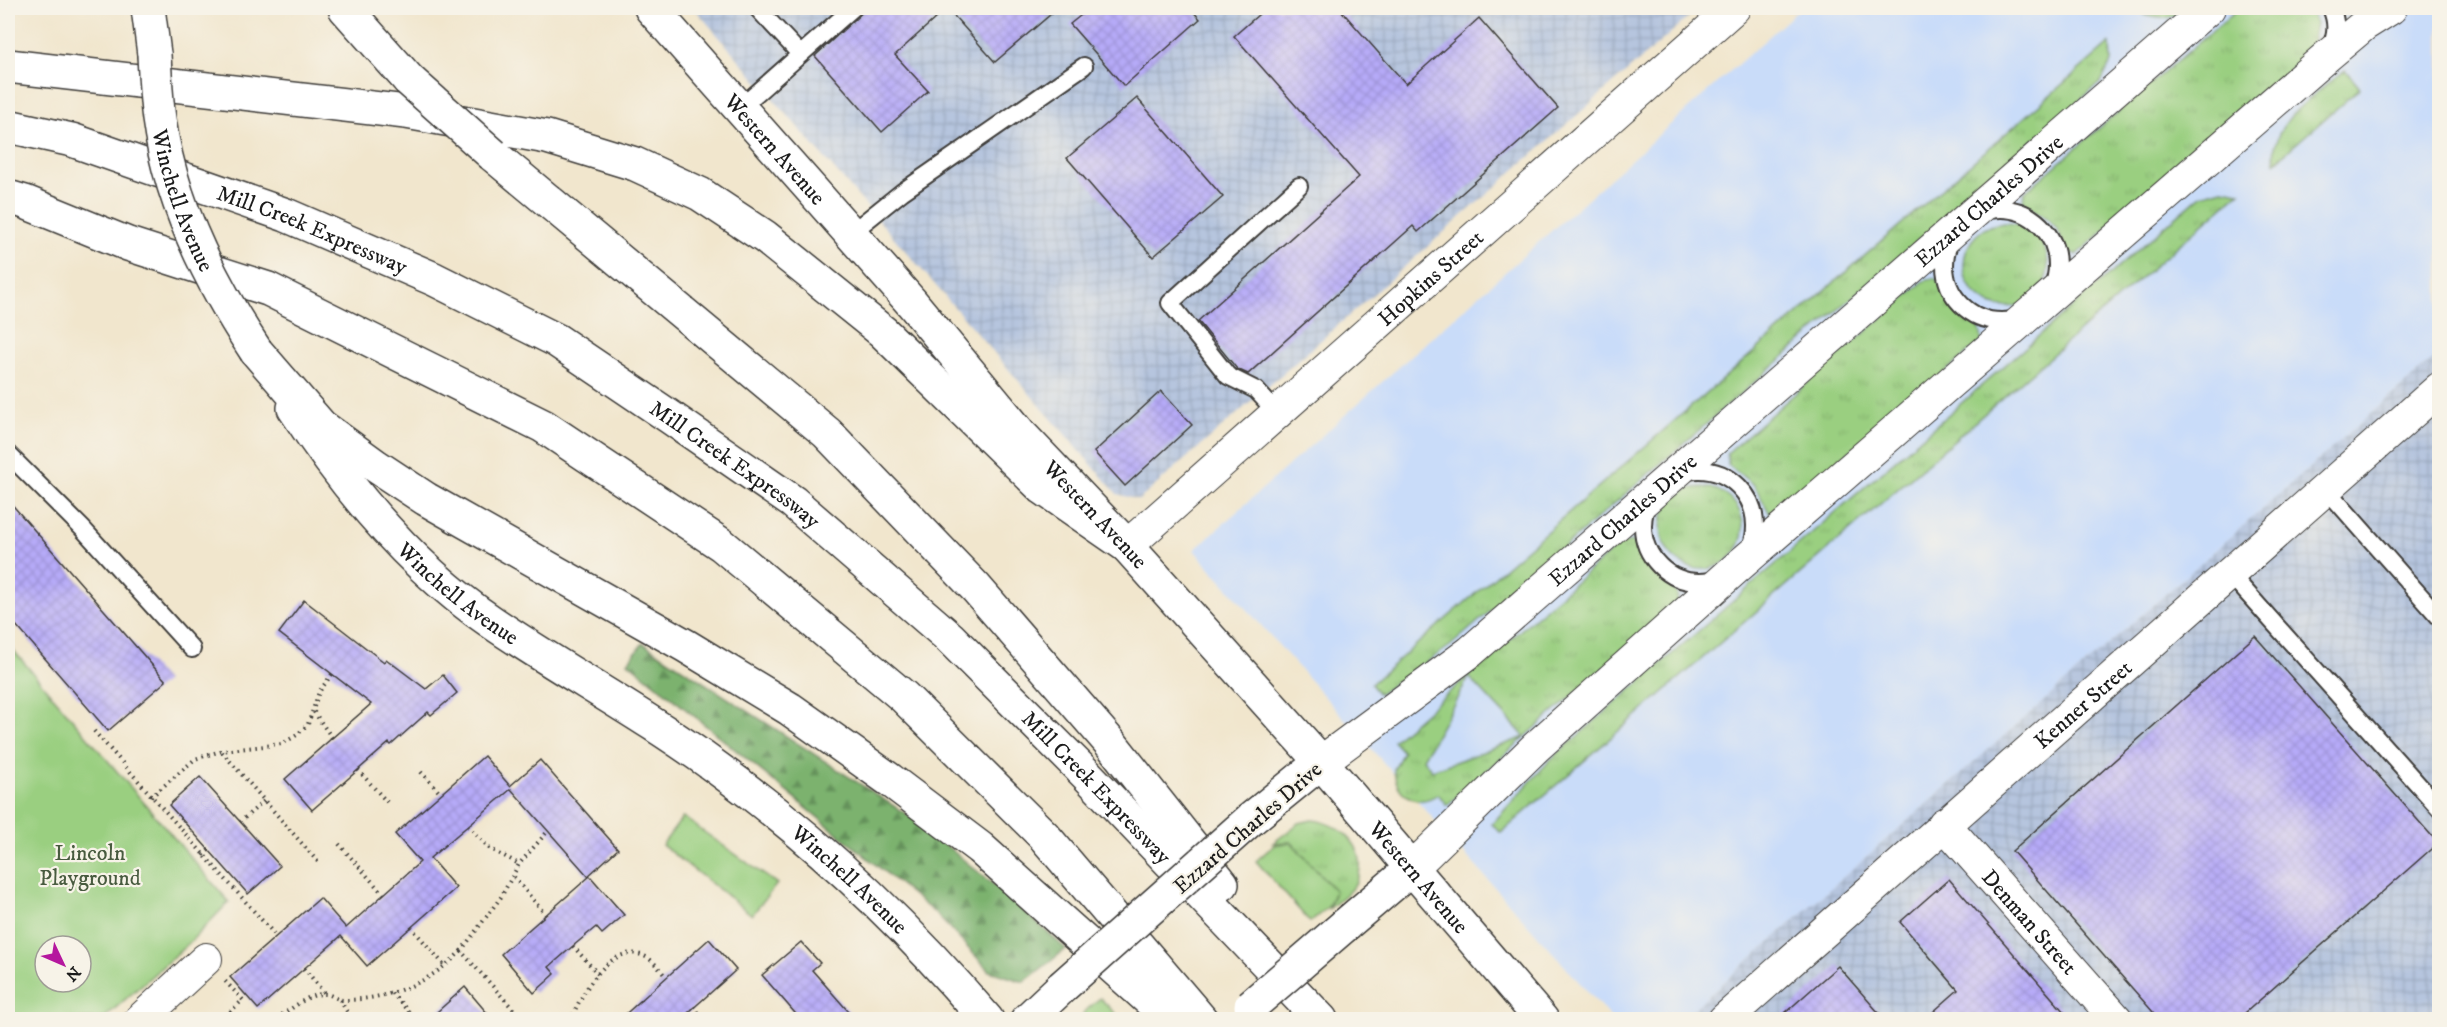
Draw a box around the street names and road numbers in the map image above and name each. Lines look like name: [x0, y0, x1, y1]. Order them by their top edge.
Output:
street label: Western Avenue: [717, 88, 831, 211]
street label: Winchell Avenue: [145, 126, 219, 276]
street label: Ezzard Charles Drive: [1910, 129, 2069, 273]
street label: Mill Creek Expressway: [213, 180, 412, 281]
street label: Hopkins Street: [1373, 225, 1489, 332]
street label: Mill Creek Expressway: [644, 395, 826, 535]
street label: Ezzard Charles Drive: [1543, 449, 1703, 593]
street label: Western Avenue: [1037, 454, 1153, 575]
street label: Winchell Avenue: [390, 536, 523, 651]
street label: Kenner Street: [2029, 655, 2138, 755]
street label: Mill Creek Expressway: [1015, 706, 1177, 871]
street label: Ezzard Charles Drive: [1168, 756, 1328, 900]
street label: Western Avenue: [1362, 815, 1474, 940]
street label: Winchell Avenue: [785, 819, 913, 940]
street label: Denman Street: [1975, 864, 2082, 981]

